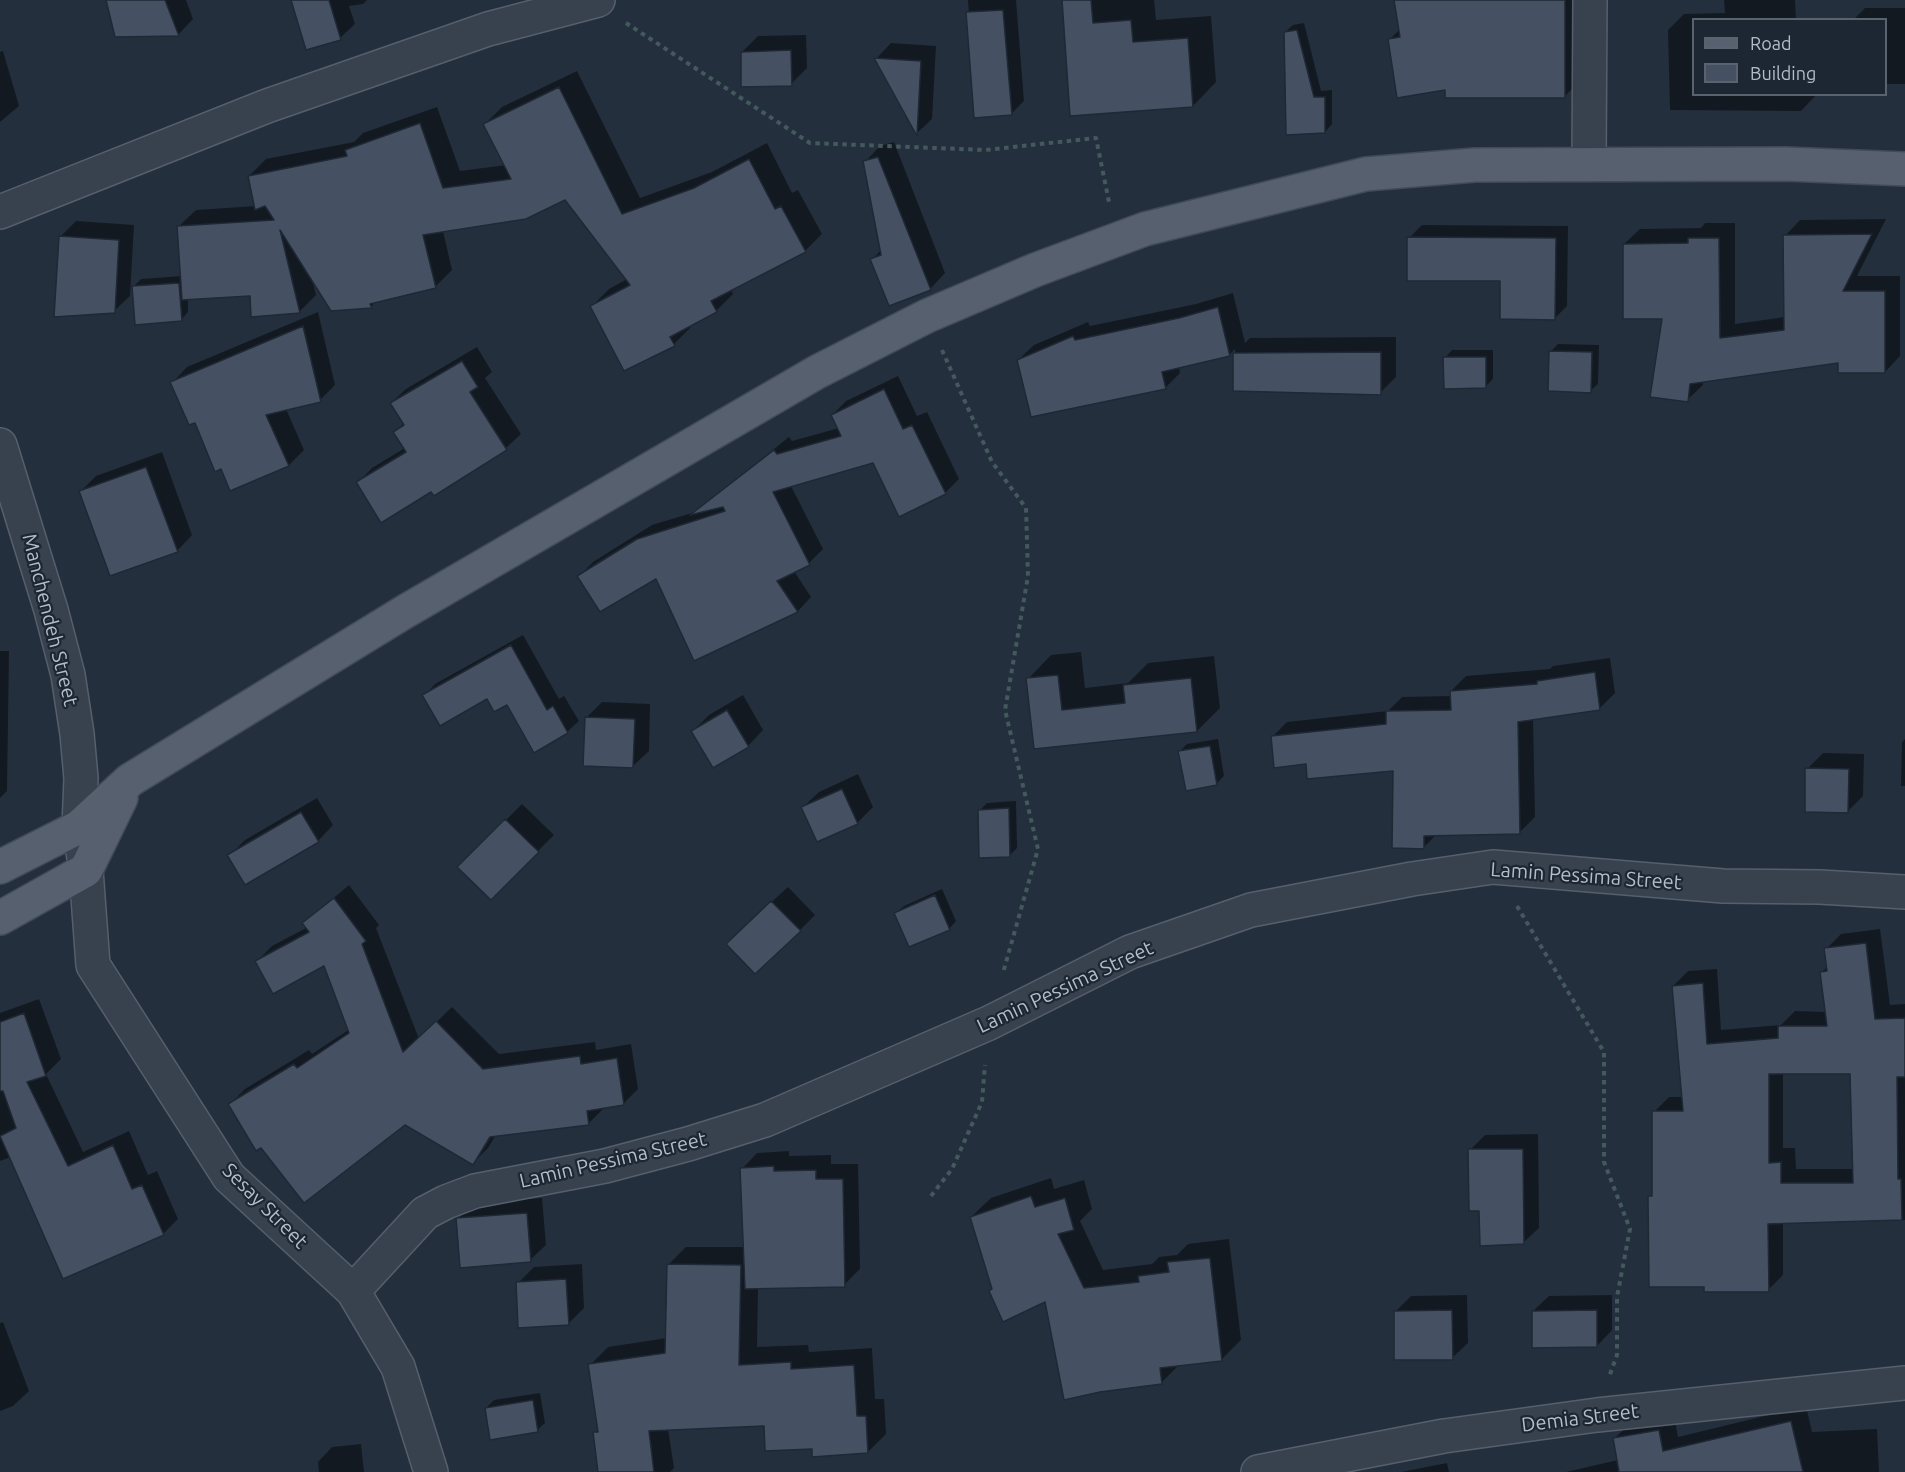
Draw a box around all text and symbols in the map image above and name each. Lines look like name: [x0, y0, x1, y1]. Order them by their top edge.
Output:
legend: [1692, 18, 1887, 96]
text: Road: [1750, 33, 1792, 53]
text: Building: [1750, 63, 1816, 83]
street label: Manchendeh Street: [17, 531, 83, 709]
street label: Lamin Pessima Street: [1490, 857, 1682, 895]
street label: Lamin Pessima Street: [973, 936, 1157, 1038]
street label: Lamin Pessima Street: [517, 1127, 709, 1193]
street label: Sesay Street: [217, 1158, 313, 1254]
street label: Demia Street: [1520, 1399, 1640, 1437]

